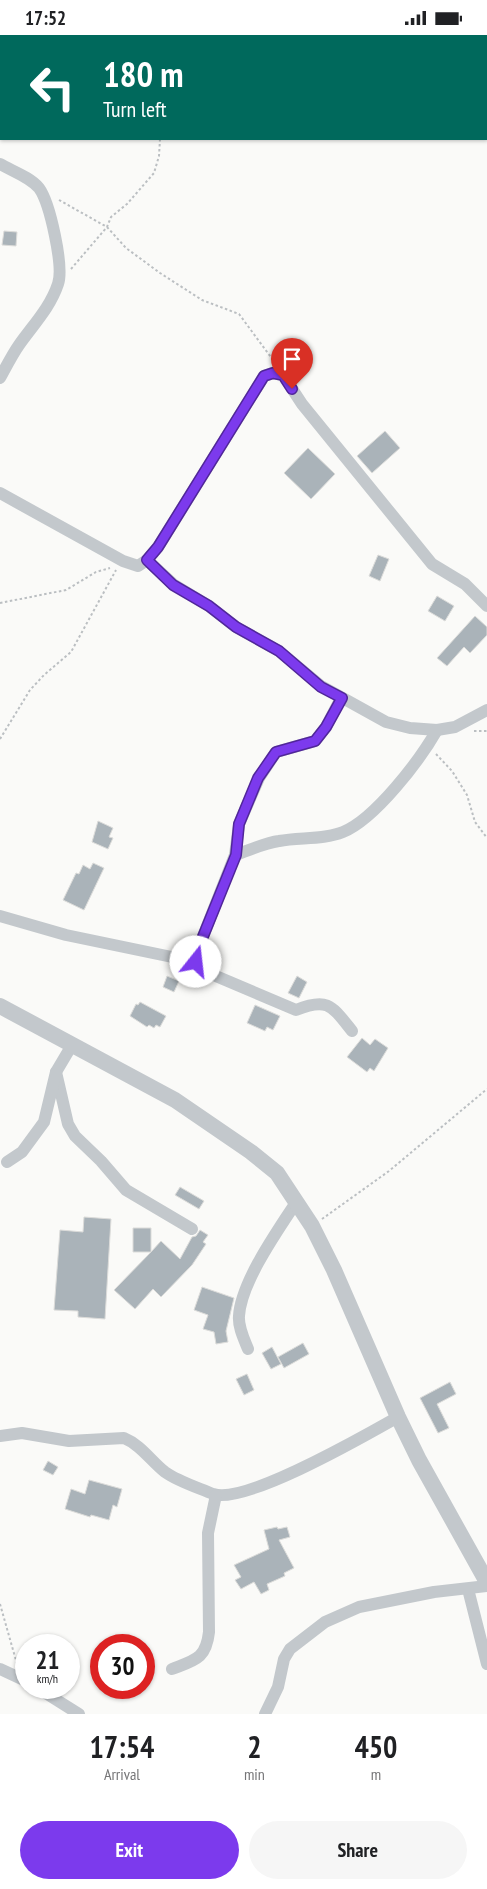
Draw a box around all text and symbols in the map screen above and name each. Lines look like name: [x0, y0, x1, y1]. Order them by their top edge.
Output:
text: 17:52: [25, 6, 66, 30]
text: 180 m: [103, 51, 184, 97]
icon: left: [20, 55, 85, 120]
text: Turn left: [103, 95, 167, 123]
pin: [271, 338, 313, 389]
icon: arrive: [278, 345, 306, 373]
position arrow: [169, 935, 221, 987]
speed limit sign: 30: [90, 1634, 155, 1699]
text: 21: [36, 1644, 59, 1676]
text: km/h: [37, 1671, 58, 1686]
text: 17:54: [90, 1727, 154, 1766]
text: 2: [247, 1727, 262, 1766]
text: 450: [354, 1727, 397, 1766]
text: Arrival: [104, 1764, 140, 1784]
text: min: [244, 1764, 265, 1784]
text: m: [371, 1764, 381, 1784]
button: Exit: [20, 1821, 239, 1879]
button: Share: [249, 1821, 467, 1879]

